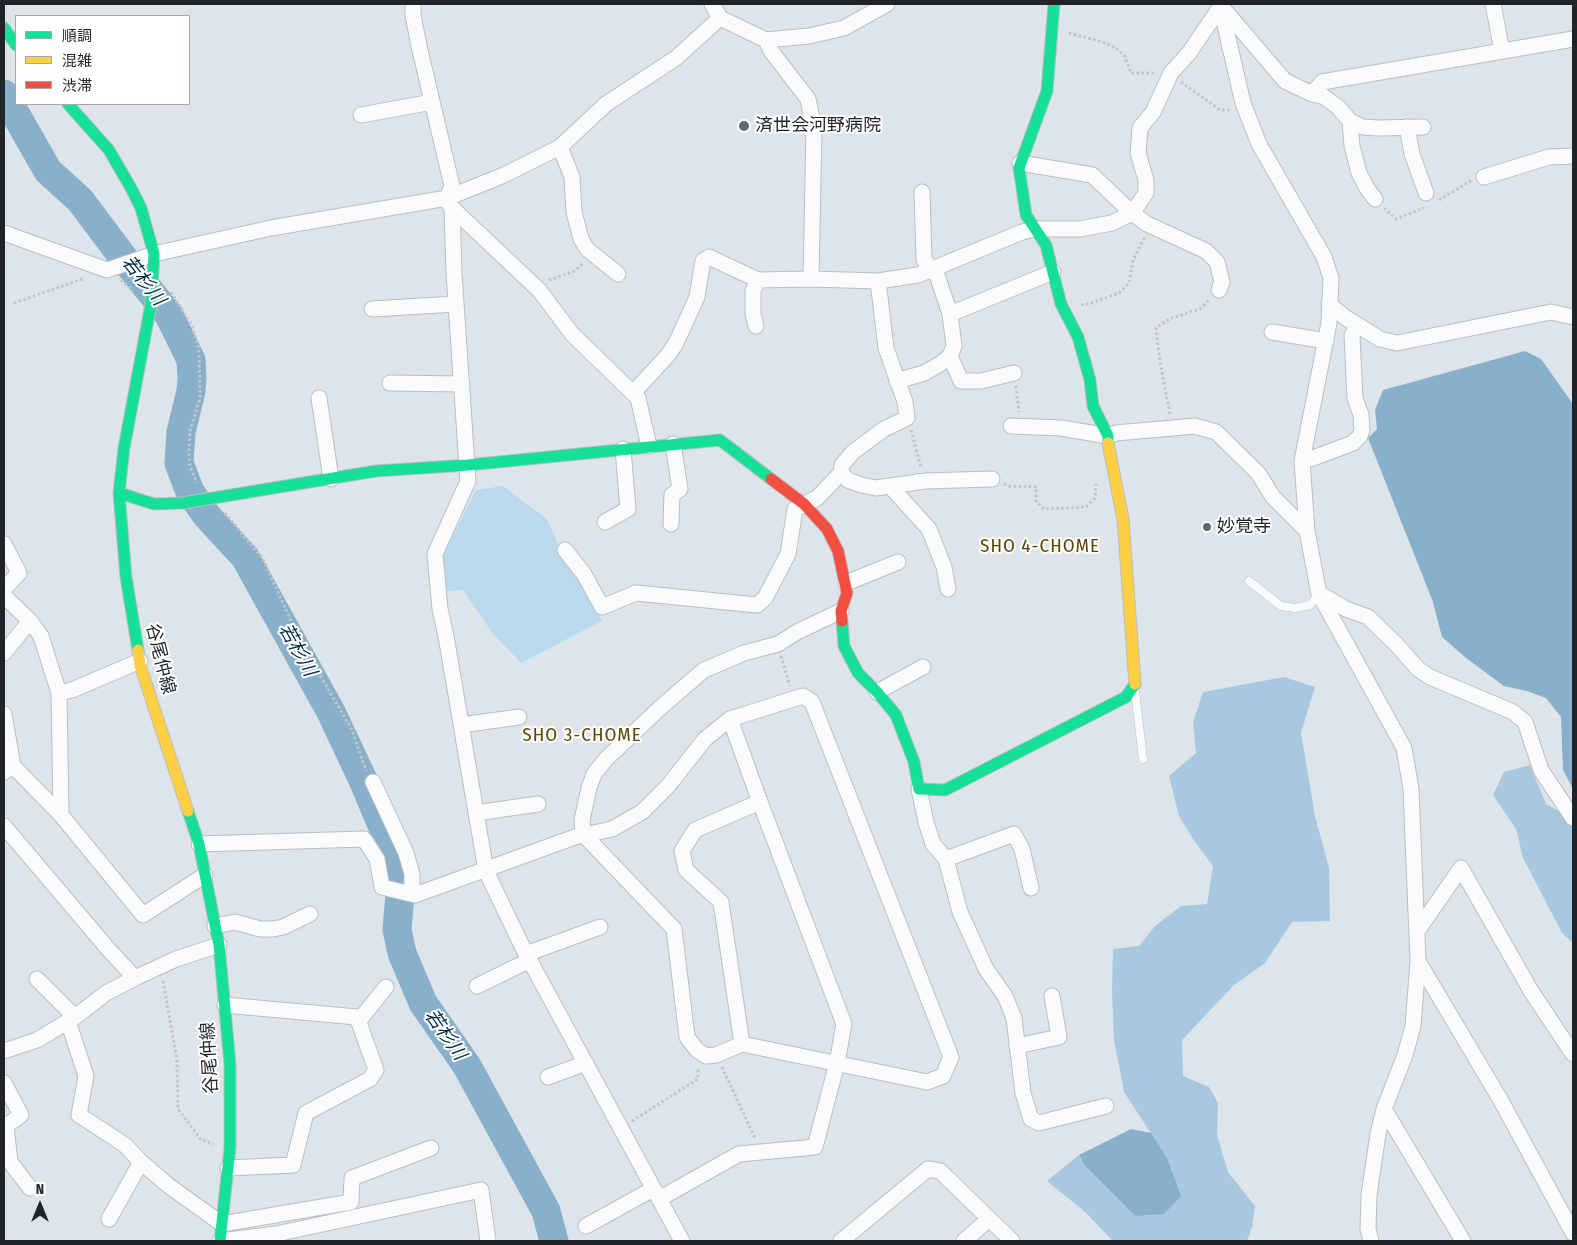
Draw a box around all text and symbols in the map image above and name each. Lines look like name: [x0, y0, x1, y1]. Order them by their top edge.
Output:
legend: [15, 15, 190, 105]
text: 順調: [62, 27, 92, 45]
text: 混雑: [62, 52, 92, 70]
text: 渋滞: [62, 77, 92, 95]
place label: 済世会河野病院: [755, 115, 881, 137]
marker: 済世会河野病院: [737, 119, 751, 133]
water label: 若杉川: [116, 252, 170, 310]
place label: 妙覚寺: [1217, 516, 1271, 538]
marker: 妙覚寺: [1201, 521, 1213, 533]
district label: SHO 4-CHOME: [979, 536, 1101, 558]
water label: 若杉川: [273, 620, 321, 680]
street label: 谷尾仲線: [141, 621, 179, 697]
district label: SHO 3-CHOME: [521, 725, 643, 747]
water label: 若杉川: [419, 1005, 471, 1065]
street label: 谷尾仲線: [197, 1021, 223, 1095]
north arrow: [15, 1180, 65, 1230]
text: N: [36, 1181, 44, 1198]

